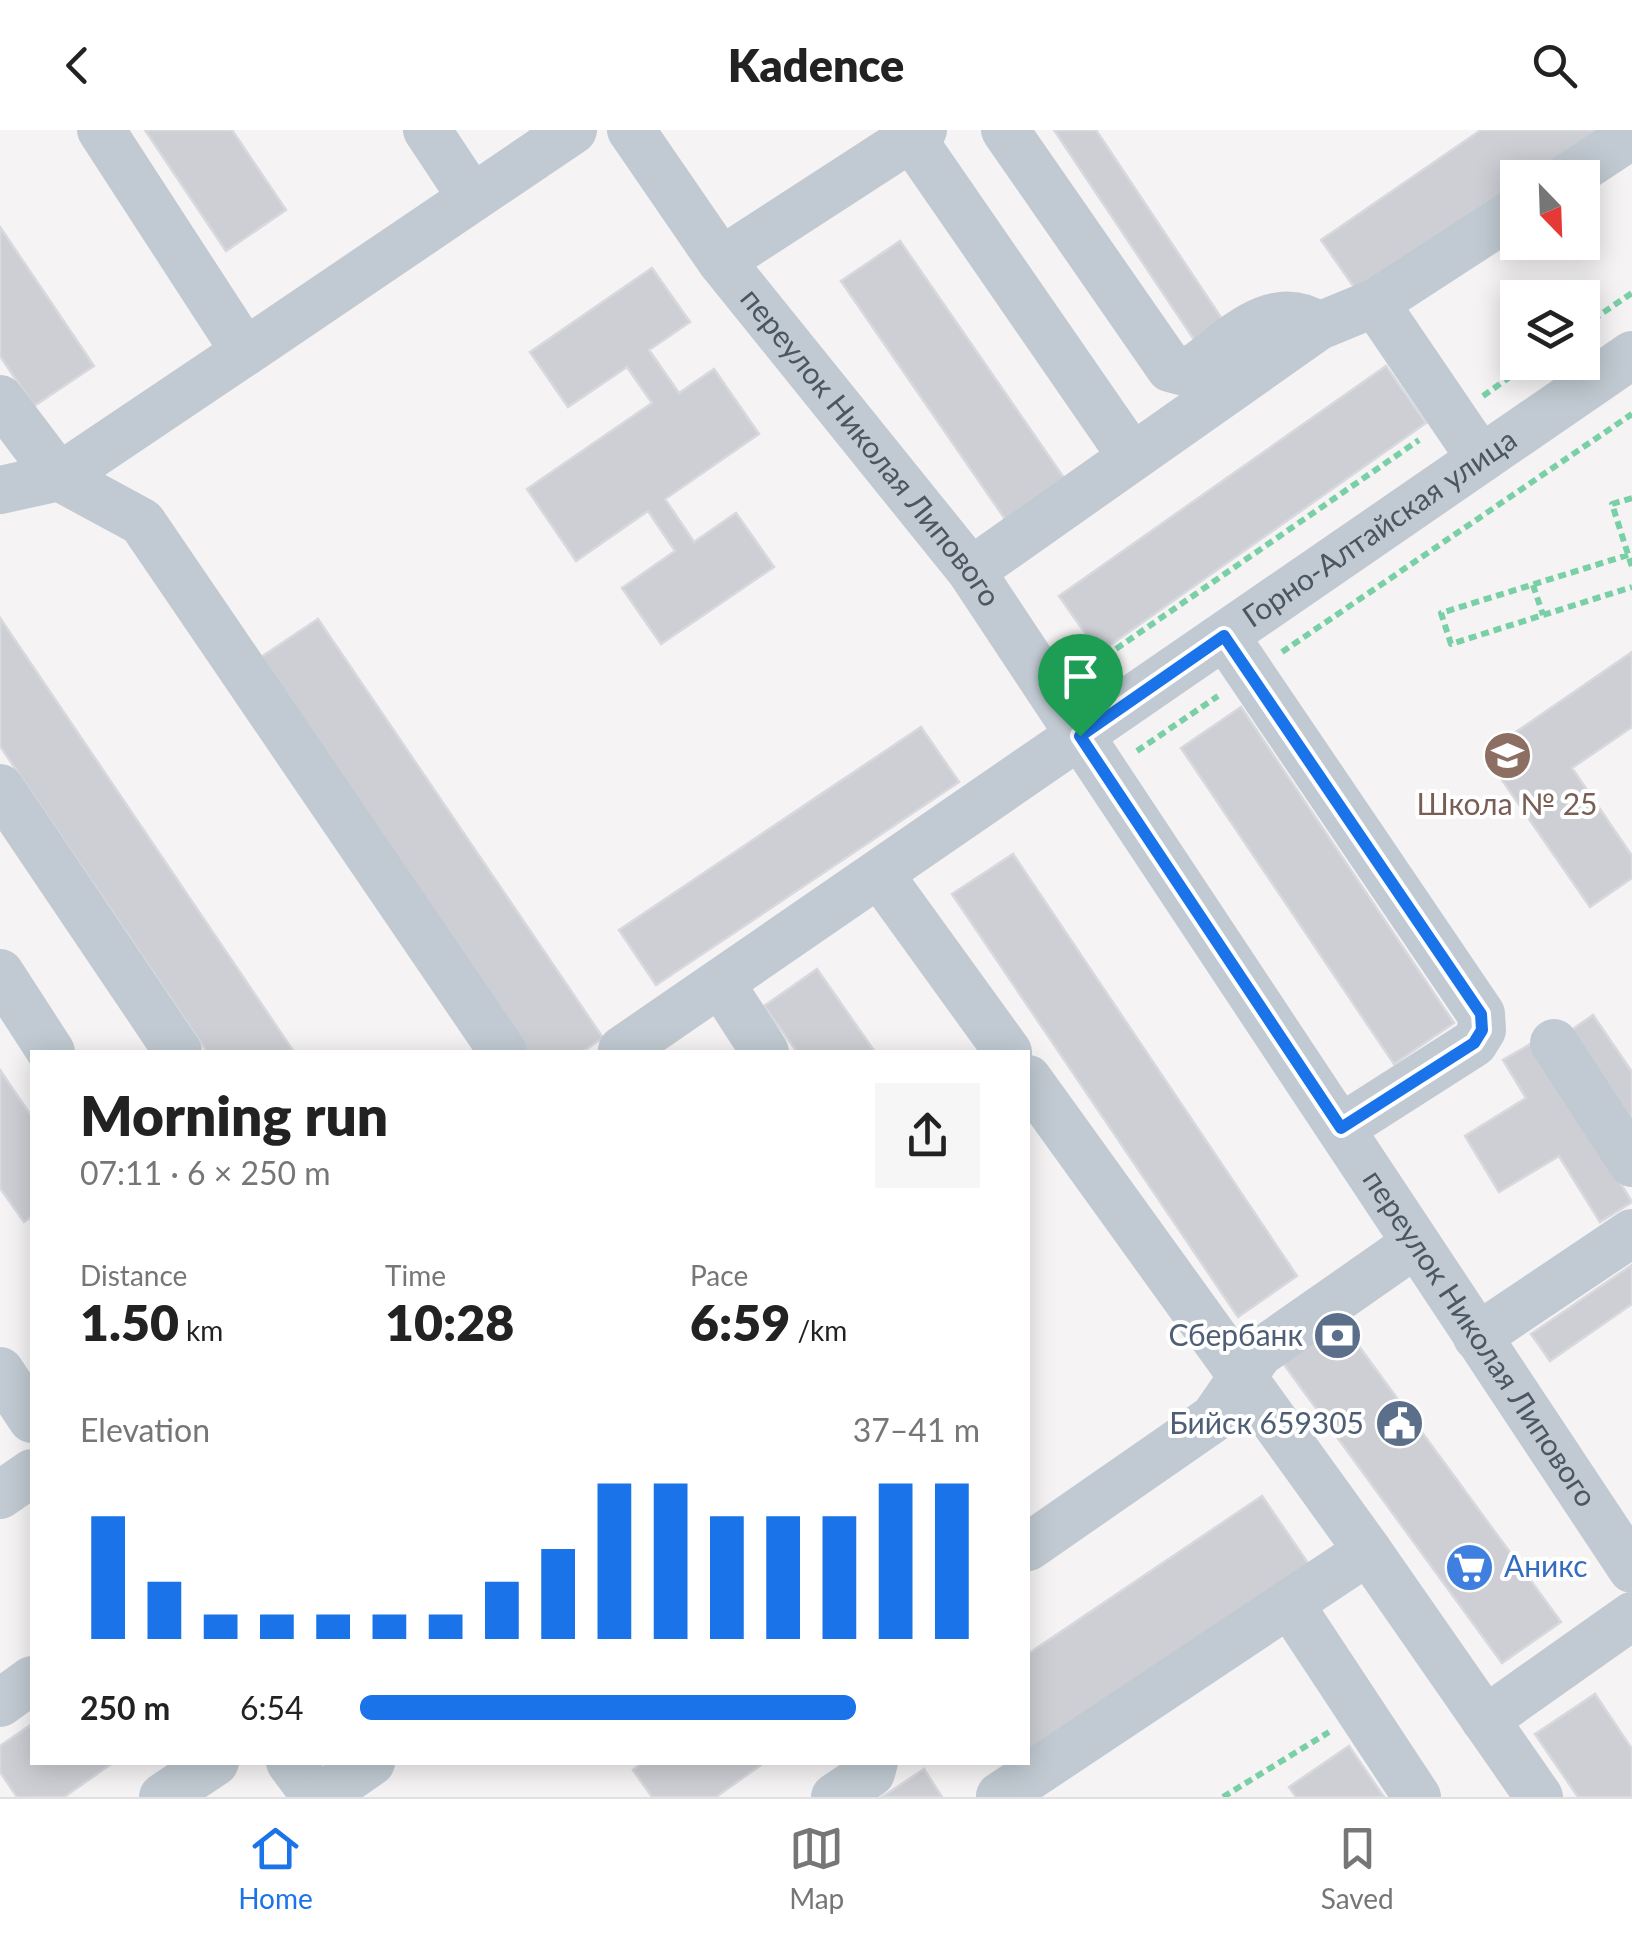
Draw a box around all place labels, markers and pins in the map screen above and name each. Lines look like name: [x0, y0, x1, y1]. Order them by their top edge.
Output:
pin: [1038, 634, 1123, 737]
school or university icon: Школа № 25: [1481, 730, 1533, 782]
place label: Школа № 25: [1417, 785, 1597, 821]
bank icon: Сбербанк: [1312, 1310, 1364, 1362]
place label: Сбербанк: [1168, 1316, 1303, 1352]
public building icon: Бийск 659305: [1373, 1398, 1425, 1450]
place label: Бийск 659305: [1169, 1404, 1364, 1440]
supermarket icon: Аникс: [1443, 1541, 1495, 1593]
place label: Аникс: [1504, 1547, 1588, 1583]

